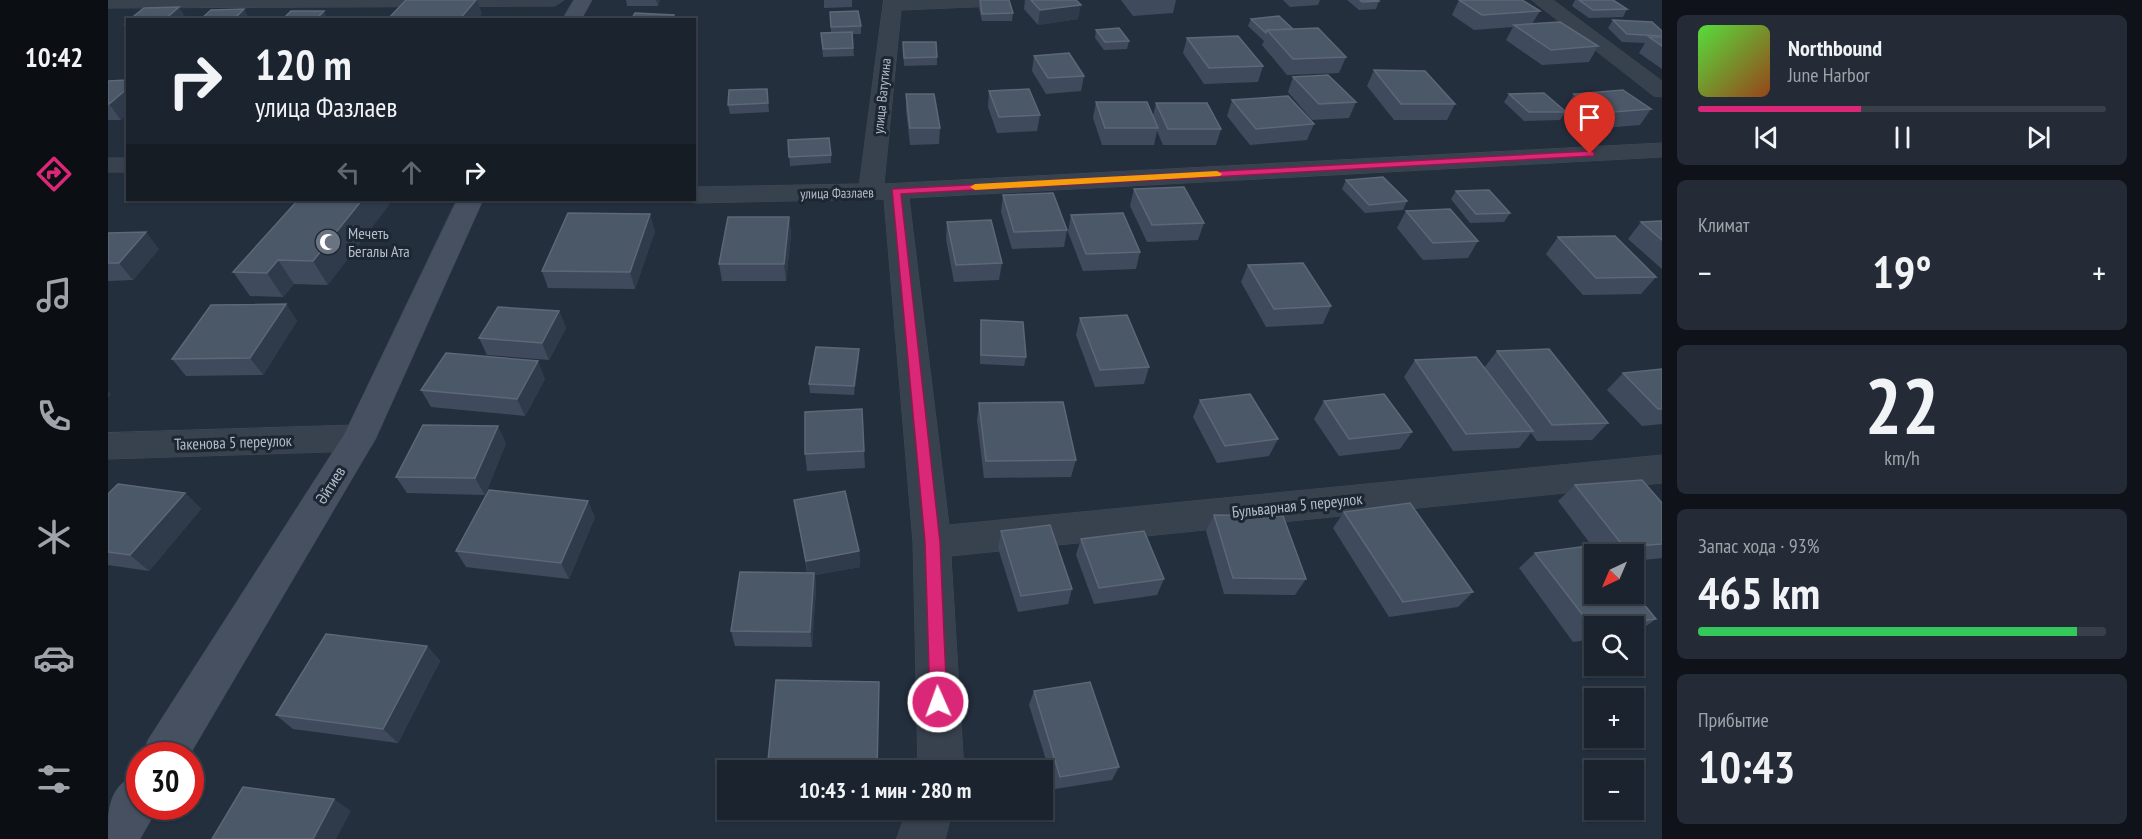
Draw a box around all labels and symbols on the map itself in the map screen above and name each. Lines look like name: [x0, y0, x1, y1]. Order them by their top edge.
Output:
street label: улица Ватутина: [869, 57, 895, 135]
pin: [1564, 92, 1615, 154]
street label: улица Фазлаев: [800, 183, 874, 203]
place label: Мечеть Бегалы Ата: [348, 223, 410, 261]
mosque icon: Мечеть Бегалы Ата: [313, 227, 343, 257]
street label: Такенова 5 переулок: [174, 430, 293, 454]
street label: Әйтиев: [311, 463, 349, 507]
street label: Бульварная 5 переулок: [1231, 488, 1364, 522]
north arrow: [1584, 544, 1644, 604]
position arrow: [906, 670, 970, 734]
speed limit sign: 30: [126, 742, 204, 820]

